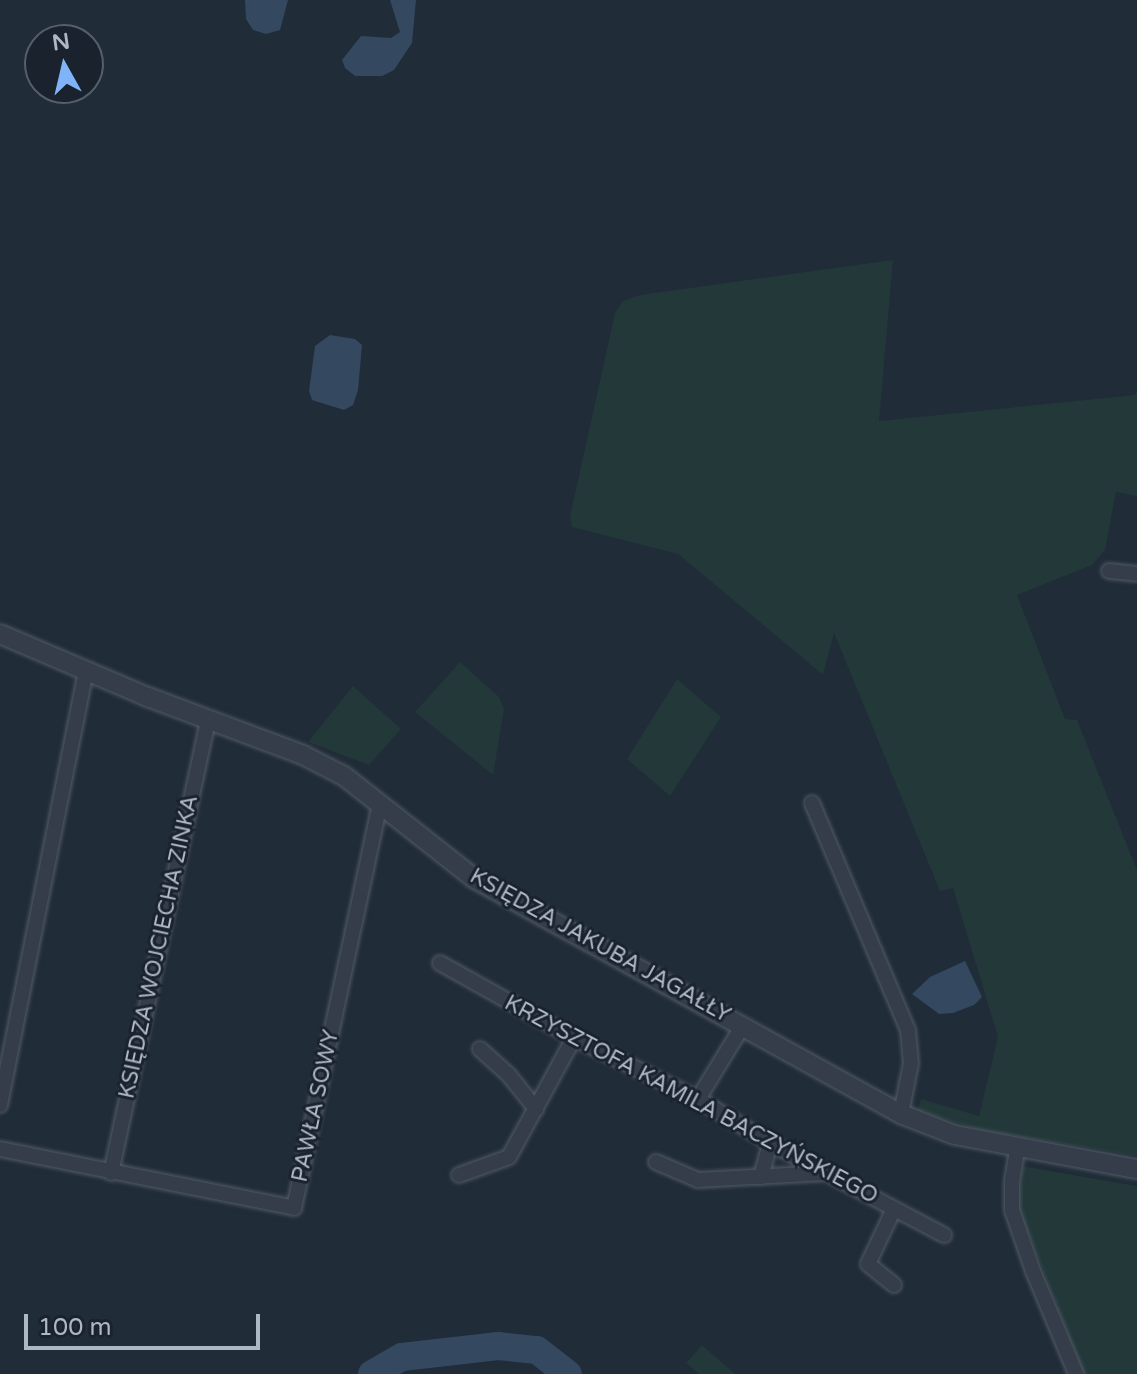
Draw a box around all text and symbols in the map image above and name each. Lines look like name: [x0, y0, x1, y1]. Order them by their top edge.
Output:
north arrow: [24, 24, 104, 104]
text: N: [50, 28, 71, 56]
street label: KSIĘDZA WOJCIECHA ZINKA: [114, 793, 204, 1101]
street label: KSIĘDZA JAKUBA JAGAŁŁY: [465, 863, 735, 1029]
street label: KRZYSZTOFA KAMILA BACZYŃSKIEGO: [500, 990, 882, 1210]
street label: PAWŁA SOWY: [287, 1028, 345, 1184]
scale bar: [28, 1298, 264, 1348]
text: 100 m: [38, 1313, 112, 1342]

